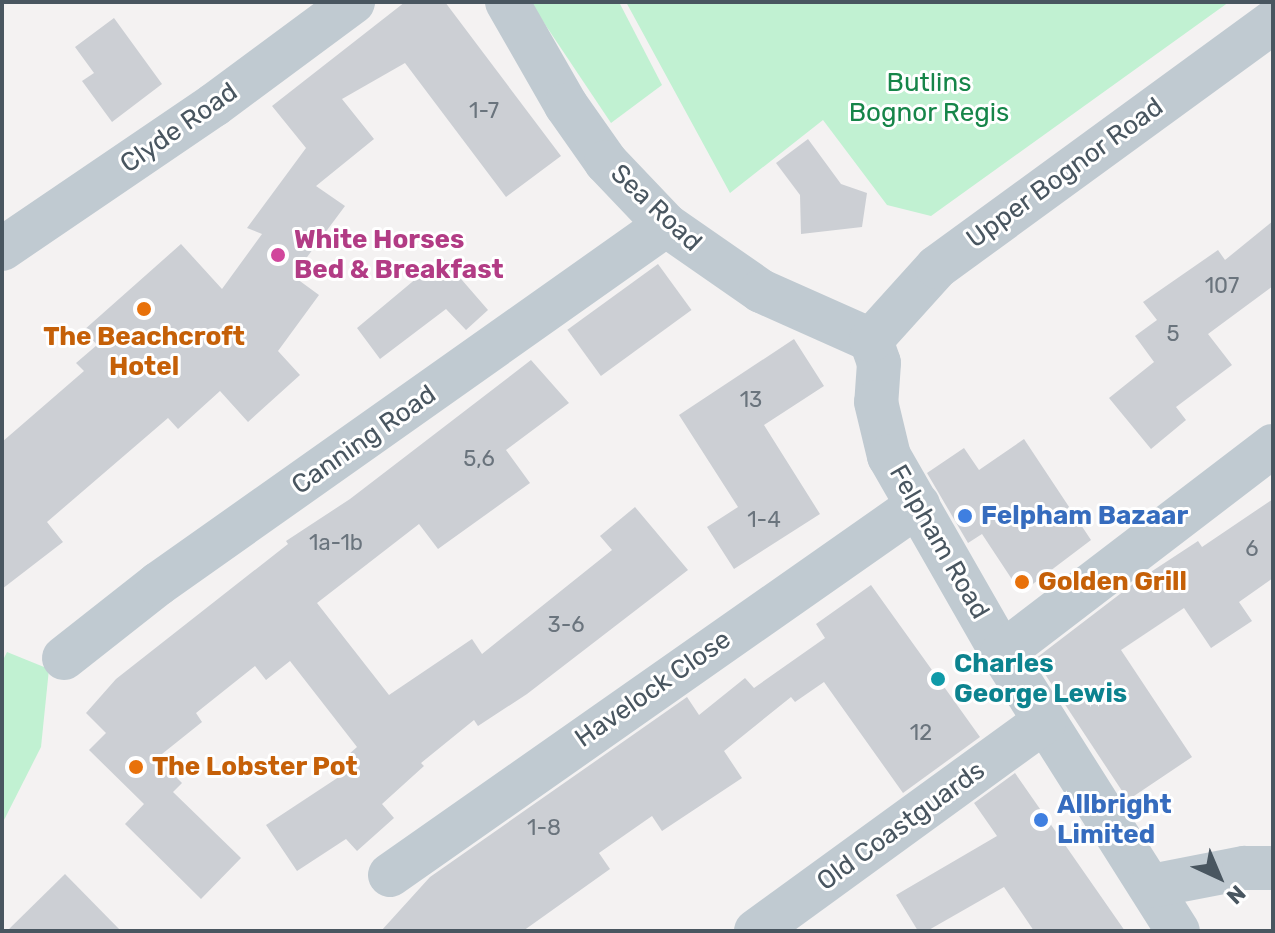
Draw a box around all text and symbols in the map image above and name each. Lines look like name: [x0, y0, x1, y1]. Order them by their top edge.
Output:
park label: Butlins Bognor Regis: [848, 67, 1010, 128]
street label: Clyde Road: [115, 76, 243, 180]
street label: Upper Bognor Road: [960, 91, 1170, 255]
house number: 1-7: [469, 98, 499, 124]
street label: Sea Road: [604, 158, 708, 258]
place label: White Horses Bed & Breakfast: [294, 224, 504, 286]
marker: White Horses Bed & Breakfast: [269, 246, 287, 264]
house number: 107: [1205, 273, 1239, 299]
marker: The Beachcroft Hotel: [135, 300, 153, 318]
place label: The Beachcroft Hotel: [43, 321, 245, 382]
house number: 5: [1166, 321, 1180, 347]
street label: Canning Road: [286, 379, 442, 501]
house number: 13: [740, 387, 762, 413]
house number: 5,6: [463, 446, 495, 472]
street label: Felpham Road: [882, 459, 996, 625]
place label: Felpham Bazaar: [981, 500, 1188, 532]
house number: 1-4: [747, 507, 781, 533]
marker: Felpham Bazaar: [956, 507, 974, 525]
house number: 1a-1b: [309, 530, 363, 556]
house number: 6: [1245, 536, 1259, 562]
place label: Golden Grill: [1038, 566, 1187, 598]
marker: Golden Grill: [1013, 573, 1031, 591]
house number: 3-6: [547, 612, 585, 638]
street label: Havelock Close: [569, 624, 737, 754]
place label: Charles George Lewis: [954, 648, 1127, 710]
marker: Charles George Lewis: [929, 670, 947, 688]
house number: 12: [910, 720, 932, 746]
place label: The Lobster Pot: [152, 751, 358, 783]
street label: Old Coastguards: [811, 755, 991, 897]
marker: The Lobster Pot: [127, 758, 145, 776]
place label: Allbright Limited: [1057, 789, 1172, 850]
marker: Allbright Limited: [1032, 811, 1050, 829]
house number: 1-8: [527, 815, 561, 841]
north arrow: [1179, 837, 1259, 917]
text: N: [1221, 879, 1251, 910]

